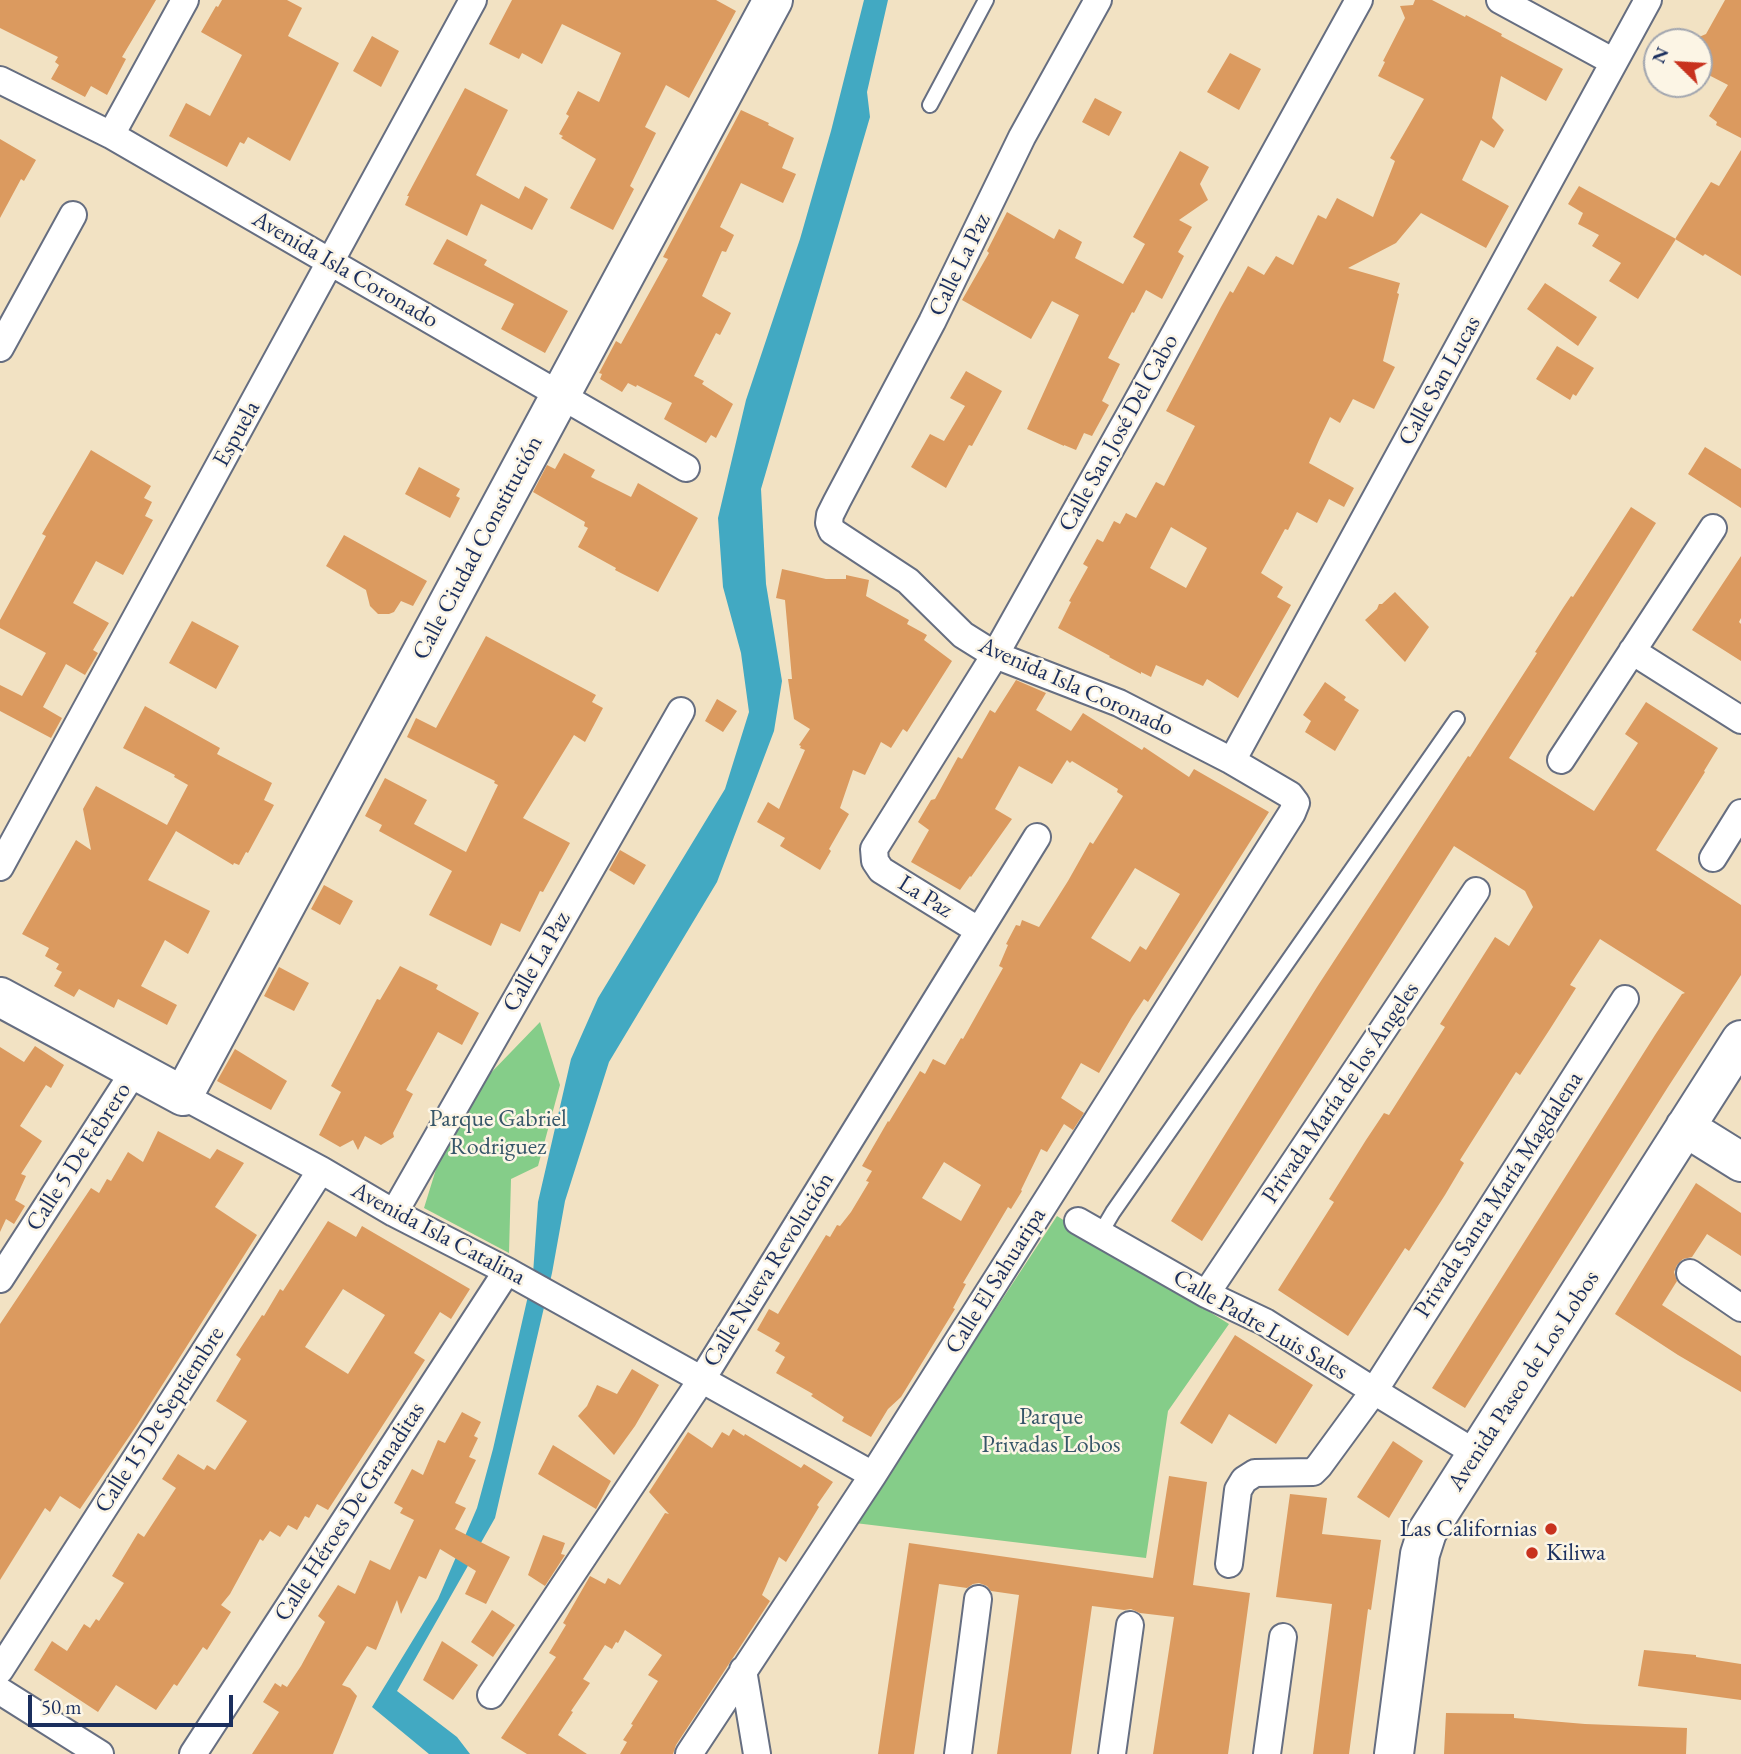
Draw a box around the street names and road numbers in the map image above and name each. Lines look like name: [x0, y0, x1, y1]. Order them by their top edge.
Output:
street label: Avenida Isla Coronado: [247, 205, 443, 335]
street label: Calle La Paz: [923, 209, 997, 321]
street label: Calle San Lucas: [1393, 311, 1487, 451]
street label: Calle San José Del Cabo: [1053, 329, 1185, 537]
street label: Espuela: [207, 396, 267, 472]
street label: Calle Ciudad Constitución: [407, 431, 549, 665]
street label: Avenida Isla Coronado: [974, 631, 1178, 743]
street label: La Paz: [893, 869, 957, 925]
street label: Calle La Paz: [497, 907, 577, 1017]
street label: Privada María de los Ángeles: [1256, 977, 1426, 1209]
street label: Privada Santa María Magdalena: [1409, 1066, 1589, 1324]
street label: Calle 5 De Febrero: [20, 1077, 138, 1237]
street label: Calle Nueva Revolución: [697, 1167, 841, 1373]
street label: Avenida Isla Catalina: [346, 1176, 530, 1292]
street label: Calle El Sahuaripa: [939, 1202, 1053, 1360]
street label: Calle Padre Luis Sales: [1168, 1263, 1352, 1387]
street label: Avenida Paseo de Los Lobos: [1442, 1265, 1606, 1497]
street label: Calle 15 De Septiembre: [89, 1321, 231, 1519]
street label: Calle Héroes De Granaditas: [268, 1397, 432, 1627]

